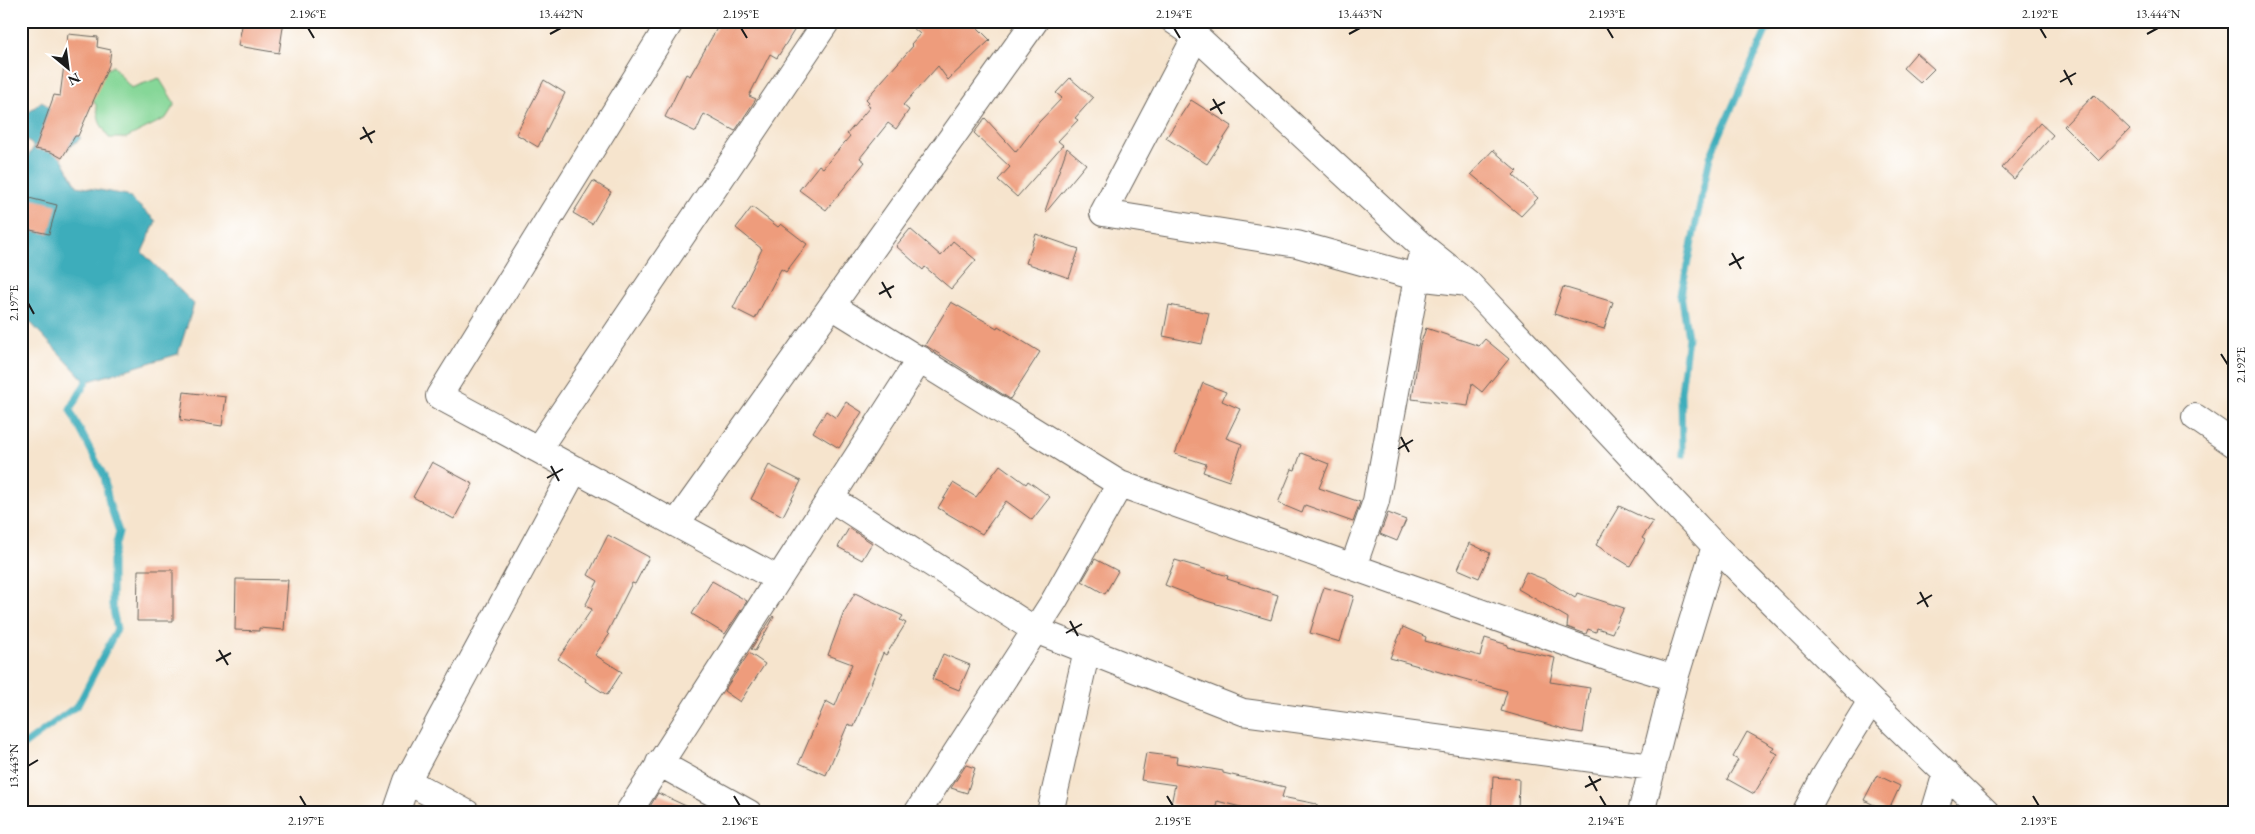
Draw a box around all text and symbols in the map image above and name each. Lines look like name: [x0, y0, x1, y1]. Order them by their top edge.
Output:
text: 2.196°E: [290, 6, 326, 22]
text: 13.442°N: [539, 6, 584, 22]
text: 2.195°E: [723, 6, 759, 22]
text: 2.194°E: [1156, 6, 1192, 22]
text: 13.443°N: [1338, 6, 1383, 22]
text: 2.193°E: [1589, 6, 1625, 22]
text: 2.192°E: [2022, 6, 2058, 22]
text: 13.444°N: [2136, 6, 2181, 22]
north arrow: [42, 42, 92, 92]
text: N: [64, 69, 84, 90]
text: 2.197°E: [6, 285, 22, 321]
text: 2.192°E: [2233, 347, 2249, 383]
text: 13.443°N: [6, 743, 22, 788]
text: 2.197°E: [288, 813, 324, 829]
text: 2.196°E: [722, 813, 758, 829]
text: 2.195°E: [1155, 813, 1191, 829]
text: 2.194°E: [1588, 813, 1624, 829]
text: 2.193°E: [2021, 813, 2057, 829]

